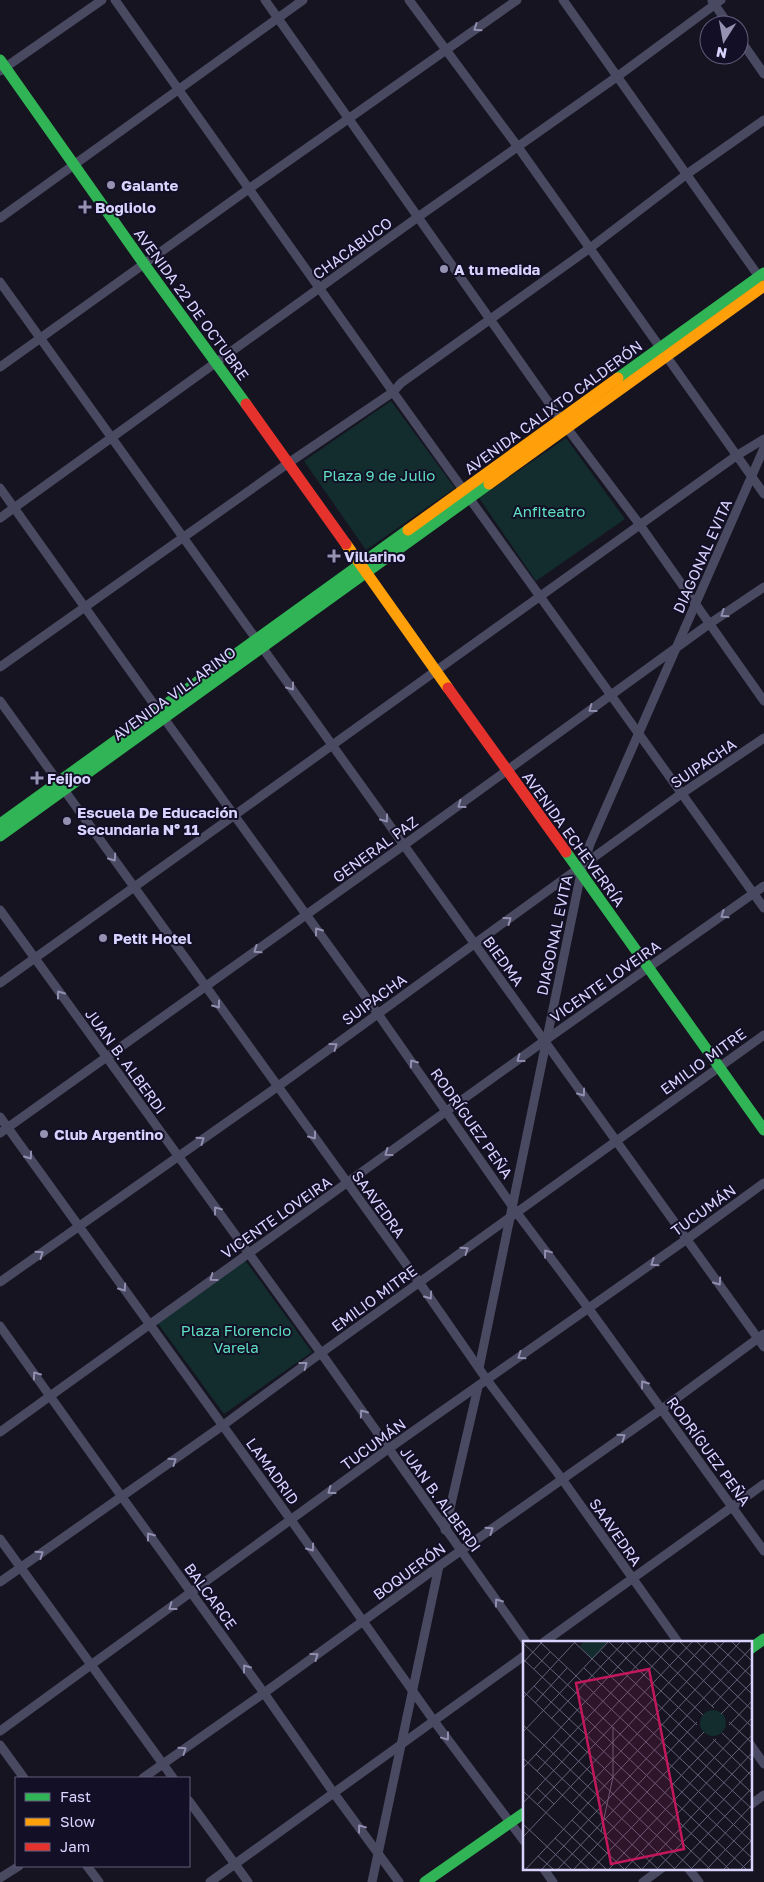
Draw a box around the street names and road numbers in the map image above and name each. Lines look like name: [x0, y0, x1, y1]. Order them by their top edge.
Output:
street label: CHACABUCO: [309, 213, 395, 283]
street label: AVENIDA 22 DE OCTUBRE: [131, 225, 253, 383]
street label: AVENIDA CALIXTO CALDERÓN: [460, 336, 646, 478]
street label: DIAGONAL EVITA: [669, 496, 735, 616]
street label: AVENIDA VILLARINO: [109, 642, 239, 744]
street label: SUIPACHA: [667, 734, 739, 792]
street label: AVENIDA ECHEVERRÍA: [519, 768, 629, 910]
street label: GENERAL PAZ: [329, 812, 421, 886]
street label: DIAGONAL EVITA: [532, 873, 576, 997]
street label: BIEDMA: [480, 933, 528, 989]
street label: VICENTE LOVEIRA: [546, 936, 664, 1026]
street label: SUIPACHA: [338, 970, 410, 1028]
street label: JUAN B. ALBERDI: [82, 1005, 170, 1117]
street label: EMILIO MITRE: [657, 1024, 749, 1098]
street label: RODRÍGUEZ PEÑA: [427, 1064, 517, 1182]
street label: SAAVEDRA: [349, 1167, 409, 1241]
street label: VICENTE LOVEIRA: [217, 1172, 335, 1262]
street label: TUCUMÁN: [667, 1180, 739, 1240]
street label: EMILIO MITRE: [328, 1261, 420, 1335]
street label: RODRÍGUEZ PEÑA: [663, 1393, 755, 1509]
street label: TUCUMÁN: [337, 1414, 409, 1474]
street label: LAMADRID: [243, 1434, 303, 1508]
street label: JUAN B. ALBERDI: [397, 1443, 485, 1555]
street label: SAAVEDRA: [586, 1495, 646, 1569]
street label: BOQUERÓN: [369, 1539, 449, 1603]
street label: BALCARCE: [181, 1559, 241, 1633]

